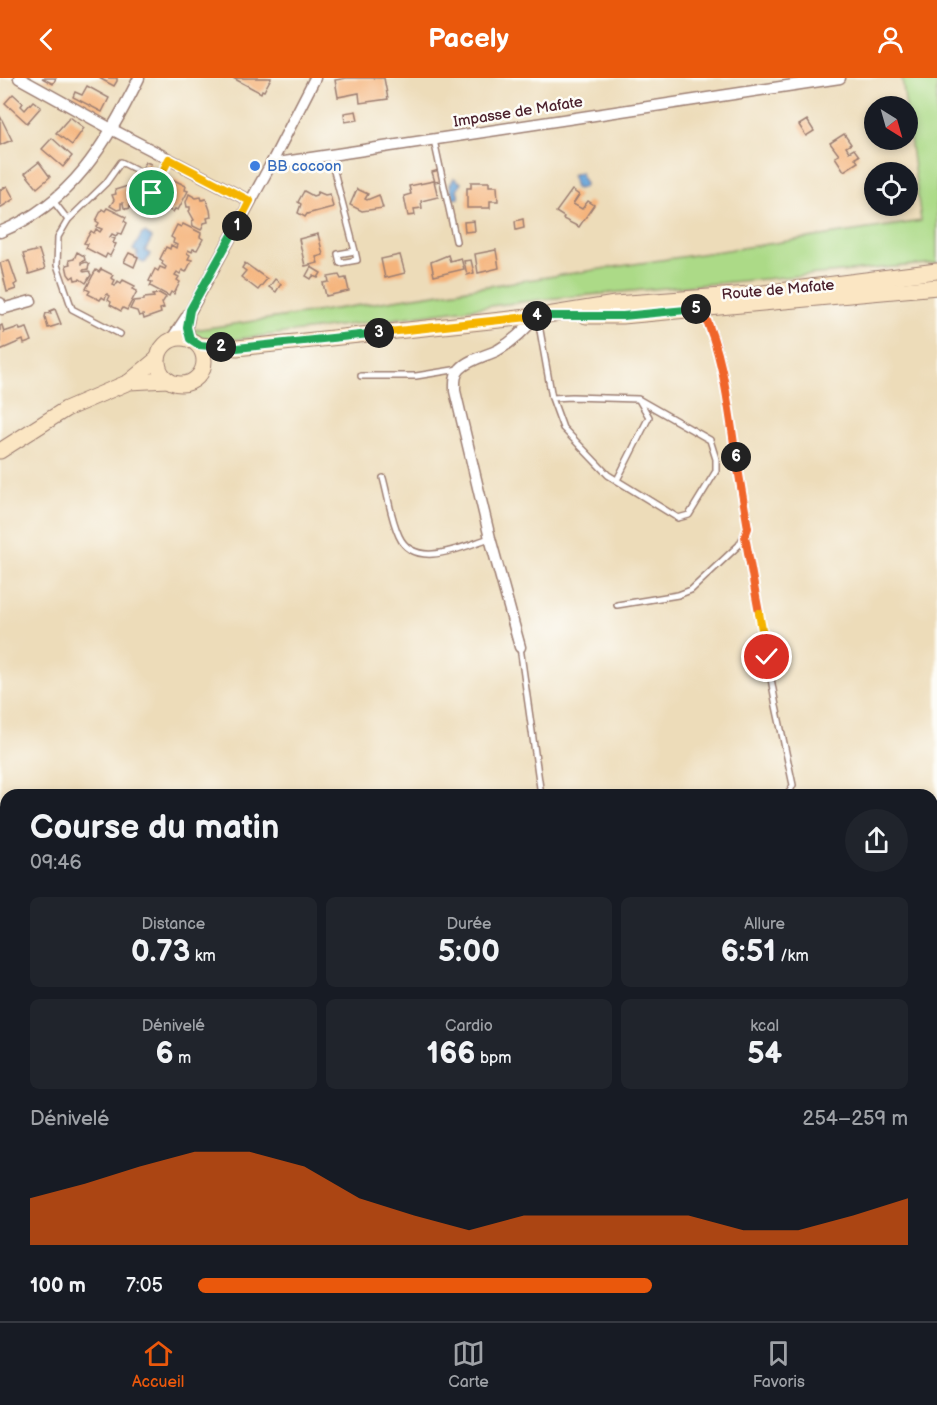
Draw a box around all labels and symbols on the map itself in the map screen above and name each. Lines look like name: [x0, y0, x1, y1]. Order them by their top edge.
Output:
street label: Impasse de Mafate: [452, 92, 584, 132]
north arrow: [864, 96, 918, 150]
place label: BB cocoon: [267, 157, 342, 176]
marker: BB cocoon: [248, 159, 262, 173]
pin: [126, 167, 177, 218]
pin: 1: [222, 211, 252, 241]
street label: Route de Mafate: [721, 276, 835, 304]
pin: 5: [681, 294, 711, 324]
pin: 4: [522, 301, 552, 331]
pin: 3: [364, 318, 394, 348]
pin: 2: [206, 332, 236, 362]
pin: 6: [721, 442, 751, 472]
pin: [741, 631, 792, 682]

